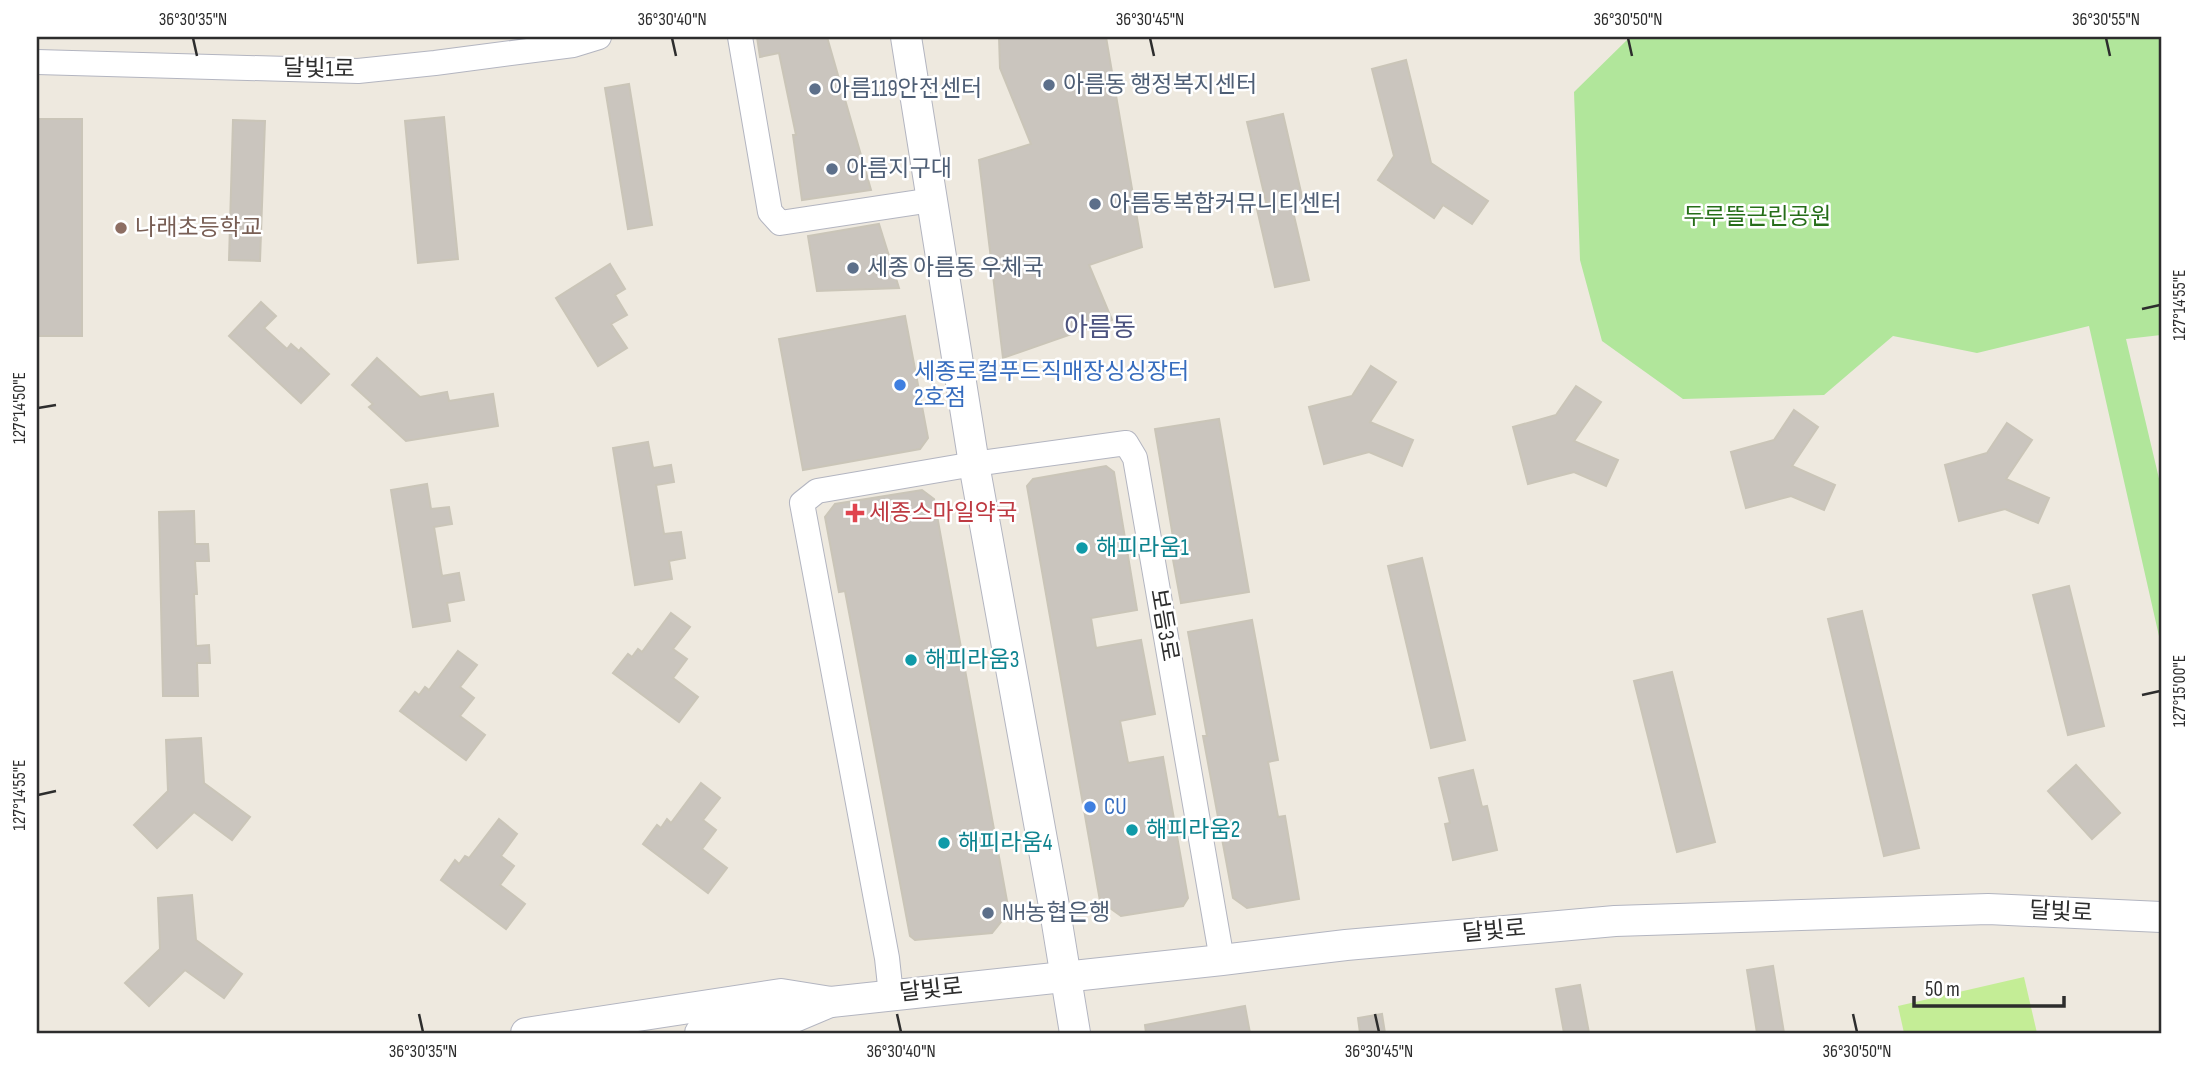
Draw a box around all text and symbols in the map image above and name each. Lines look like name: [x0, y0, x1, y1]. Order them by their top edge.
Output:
text: 36°30'35"N: [159, 9, 227, 30]
text: 36°30'40"N: [637, 9, 707, 30]
text: 36°30'45"N: [1116, 9, 1184, 30]
text: 36°30'50"N: [1594, 9, 1662, 30]
text: 36°30'55"N: [2072, 9, 2140, 30]
street label: 달빛1로: [283, 54, 355, 84]
place label: 아름동 행정복지센터: [1063, 71, 1257, 99]
place label: 아름119안전센터: [829, 75, 982, 103]
marker: 아름동 행정복지센터: [1041, 77, 1057, 93]
marker: 아름119안전센터: [807, 81, 823, 97]
place label: 아름지구대: [846, 155, 952, 183]
marker: 아름지구대: [824, 161, 840, 177]
place label: 아름동복합커뮤니티센터: [1109, 190, 1342, 218]
marker: 아름동복합커뮤니티센터: [1087, 196, 1103, 212]
park label: 두루뜰근린공원: [1683, 203, 1831, 231]
place label: 나래초등학교: [135, 214, 262, 242]
marker: 나래초등학교: [113, 220, 129, 236]
place label: 세종 아름동 우체국: [867, 254, 1044, 282]
marker: 세종 아름동 우체국: [845, 260, 861, 276]
text: 127°14'55"E: [2169, 270, 2190, 340]
district label: 아름동: [1064, 313, 1136, 344]
place label: 세종로컬푸드직매장싱싱장터 2호점: [914, 358, 1189, 412]
text: 127°14'50"E: [9, 372, 30, 444]
marker: 세종로컬푸드직매장싱싱장터 2호점: [892, 377, 908, 393]
place label: 세종스마일약국: [869, 499, 1017, 527]
marker: 세종스마일약국: [847, 505, 863, 521]
place label: 해피라움1: [1096, 534, 1189, 562]
marker: 해피라움1: [1074, 540, 1090, 556]
street label: 보듬3로: [1144, 587, 1184, 663]
place label: 해피라움3: [925, 646, 1019, 674]
marker: 해피라움3: [903, 652, 919, 668]
text: 127°15'00"E: [2169, 655, 2190, 727]
text: 127°14'55"E: [9, 760, 30, 830]
place label: CU: [1104, 793, 1127, 821]
marker: CU: [1082, 799, 1098, 815]
place label: 해피라움2: [1146, 816, 1240, 844]
marker: 해피라움2: [1124, 822, 1140, 838]
place label: 해피라움4: [958, 829, 1053, 857]
marker: 해피라움4: [936, 835, 952, 851]
street label: 달빛로: [2029, 896, 2093, 928]
place label: NH농협은행: [1002, 899, 1110, 927]
marker: NH농협은행: [980, 905, 996, 921]
street label: 달빛로: [1461, 914, 1527, 948]
scale bar: [1914, 965, 2065, 1009]
street label: 달빛로: [898, 973, 964, 1007]
text: 50 m: [1925, 977, 1960, 1002]
text: 36°30'35"N: [389, 1041, 457, 1062]
text: 36°30'40"N: [866, 1041, 936, 1062]
text: 36°30'45"N: [1345, 1041, 1413, 1062]
text: 36°30'50"N: [1823, 1041, 1891, 1062]

